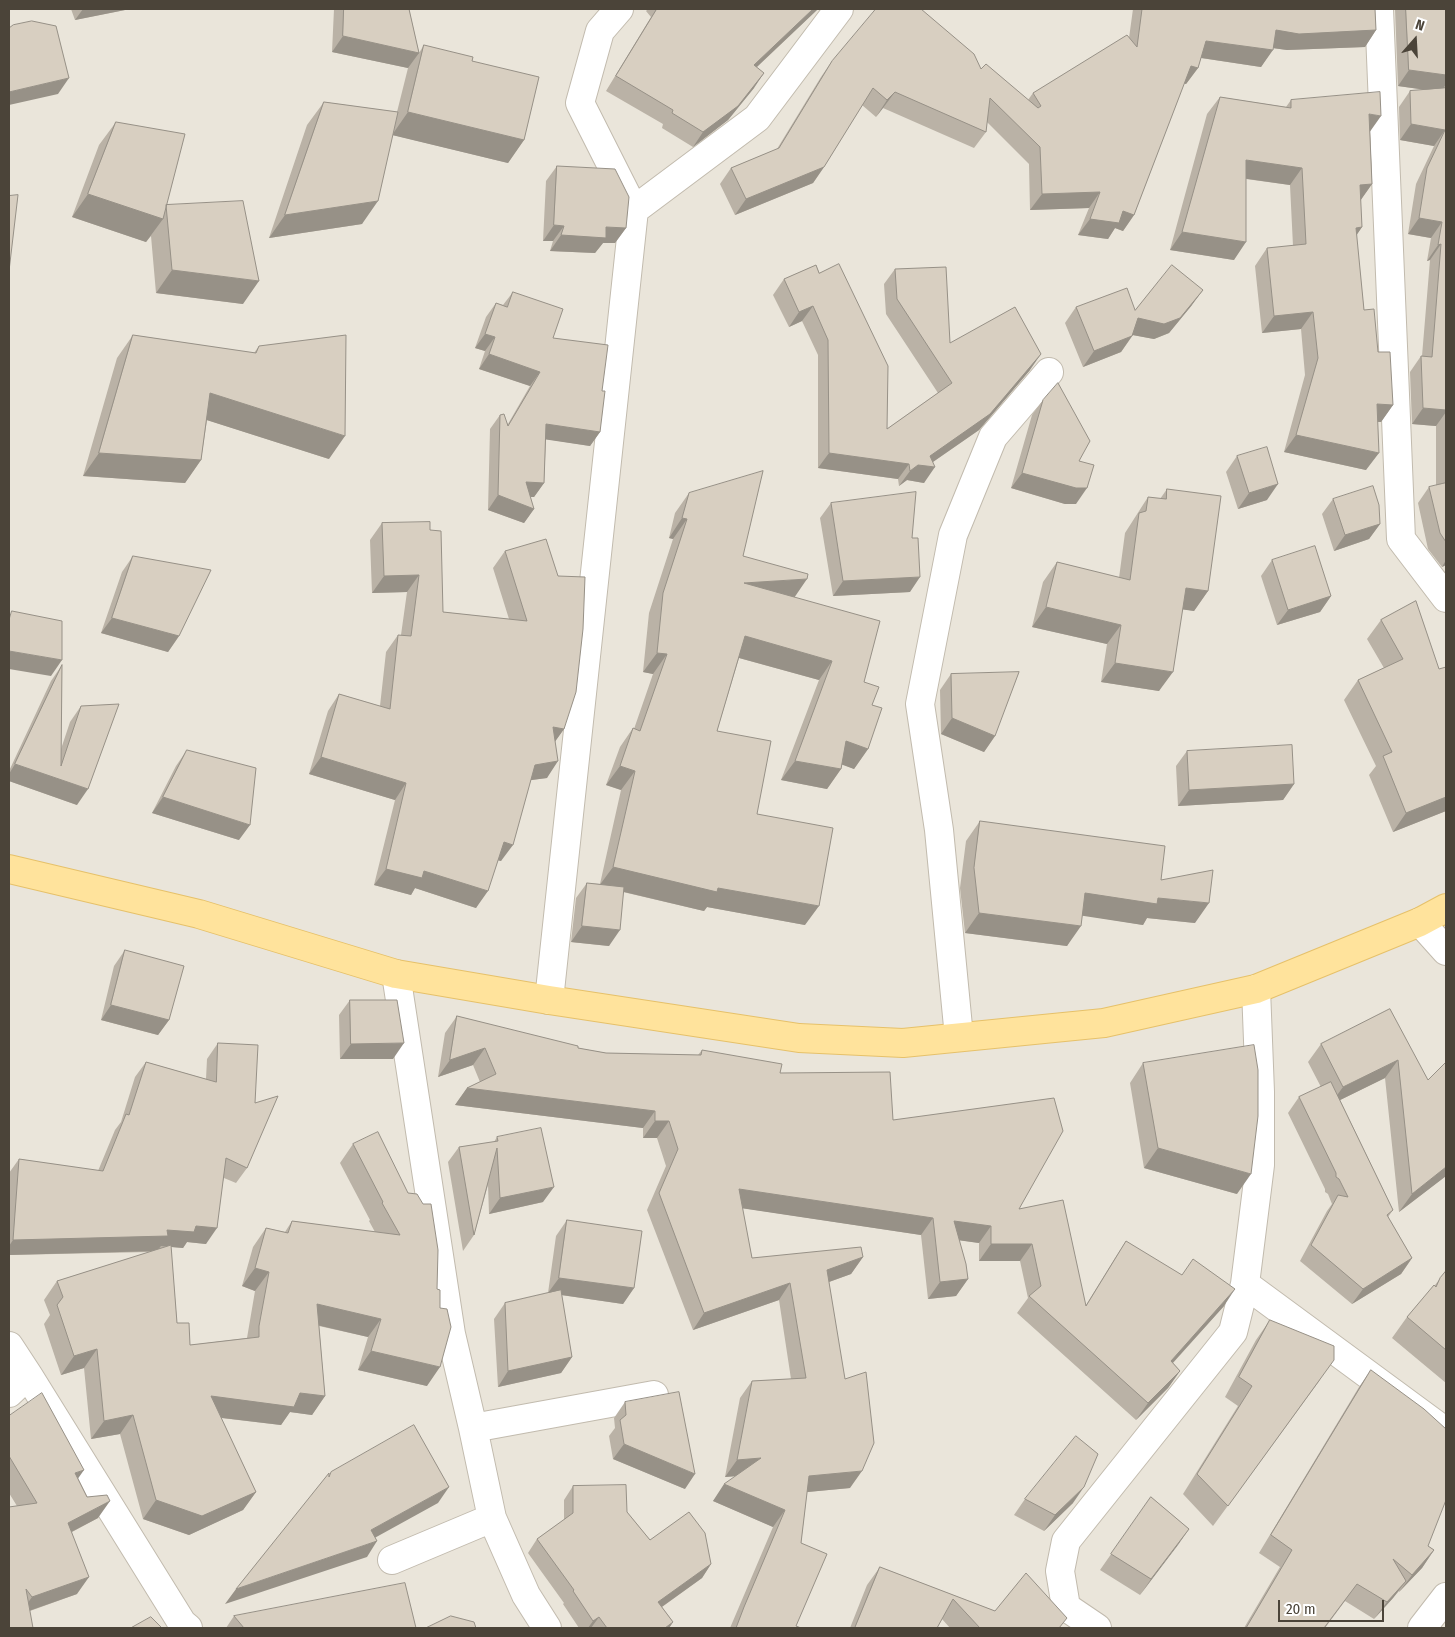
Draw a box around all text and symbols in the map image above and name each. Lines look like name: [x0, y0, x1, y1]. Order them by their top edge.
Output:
north arrow: [1390, 15, 1440, 65]
text: N: [1413, 16, 1427, 35]
scale bar: [1280, 1590, 1386, 1622]
text: 20 m: [1286, 1600, 1316, 1618]

